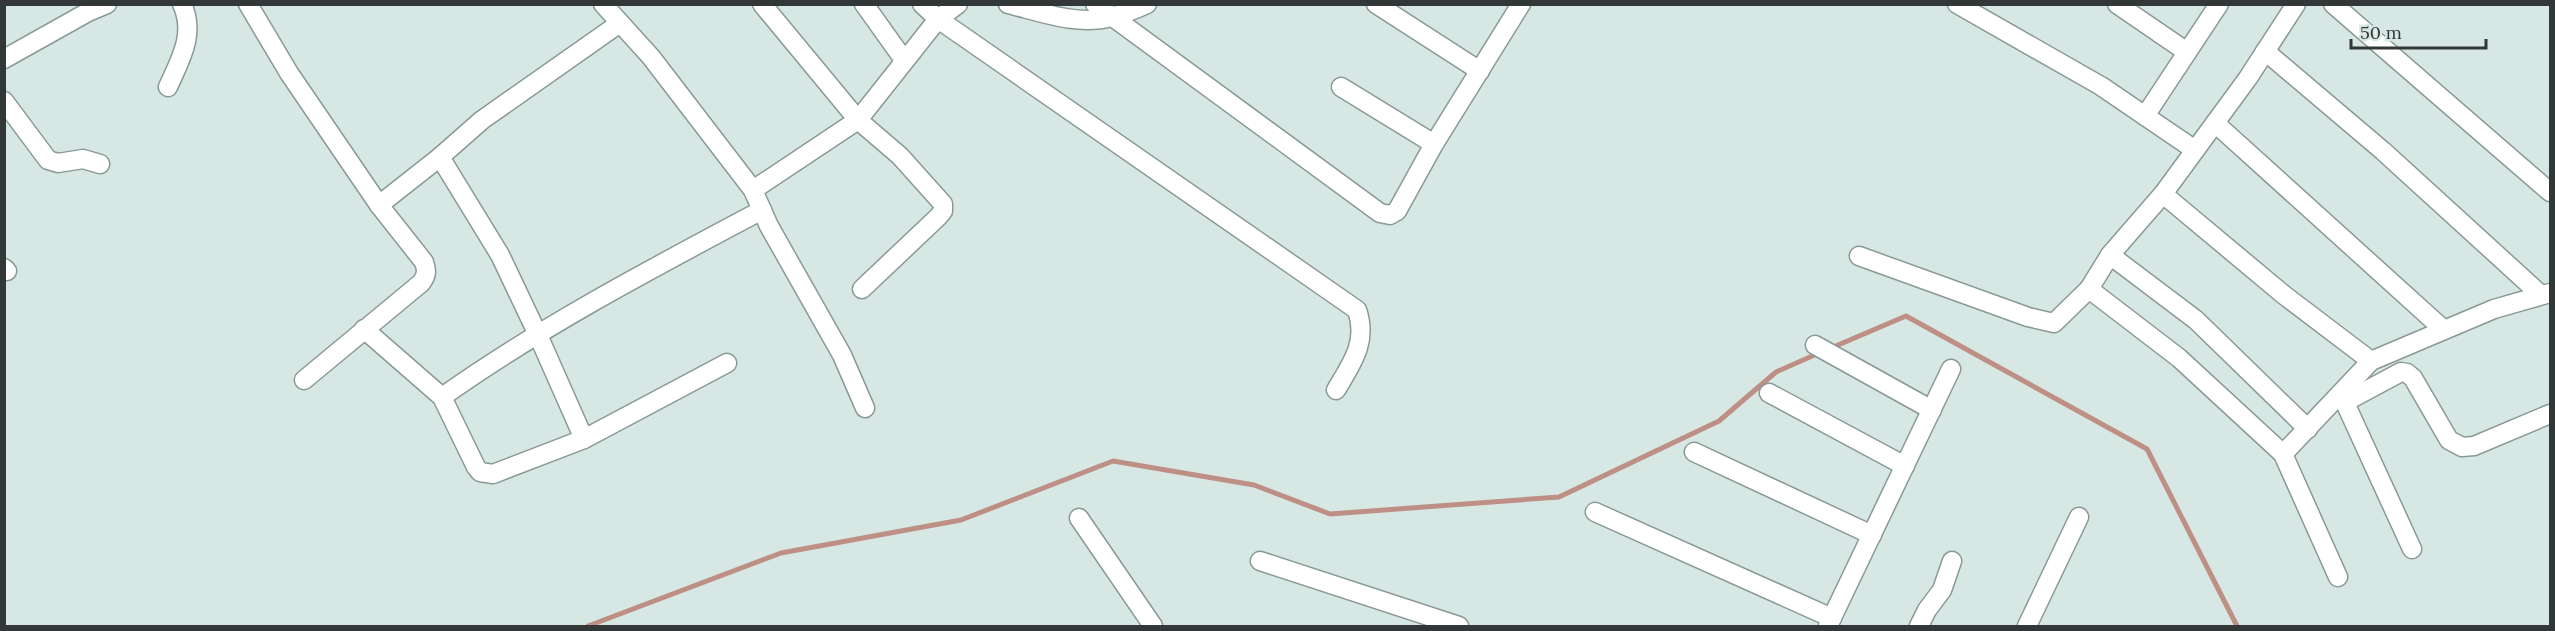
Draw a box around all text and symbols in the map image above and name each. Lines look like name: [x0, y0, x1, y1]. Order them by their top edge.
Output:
scale bar: [2351, 12, 2486, 50]
text: 50 m: [2360, 21, 2402, 44]

